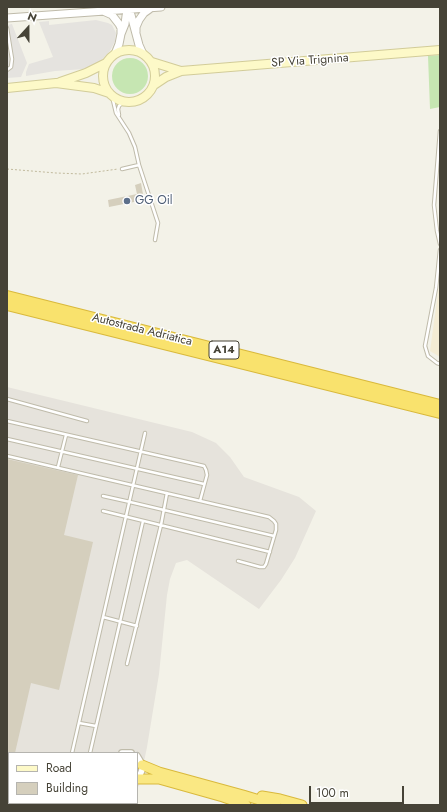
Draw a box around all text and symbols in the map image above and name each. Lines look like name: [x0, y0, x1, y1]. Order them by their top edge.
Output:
north arrow: [8, 8, 48, 48]
text: N: [25, 8, 39, 26]
street label: SP Via Trignina: [271, 51, 349, 71]
place label: GG Oil: [135, 194, 173, 208]
marker: GG Oil: [122, 196, 132, 206]
street label: Autostrada Adriatica: [91, 311, 193, 349]
road number: A14: [209, 341, 239, 359]
legend: [8, 752, 138, 804]
text: Road: [46, 759, 72, 777]
scale bar: [311, 778, 406, 804]
text: Building: [46, 779, 88, 797]
text: 100 m: [316, 784, 349, 802]

